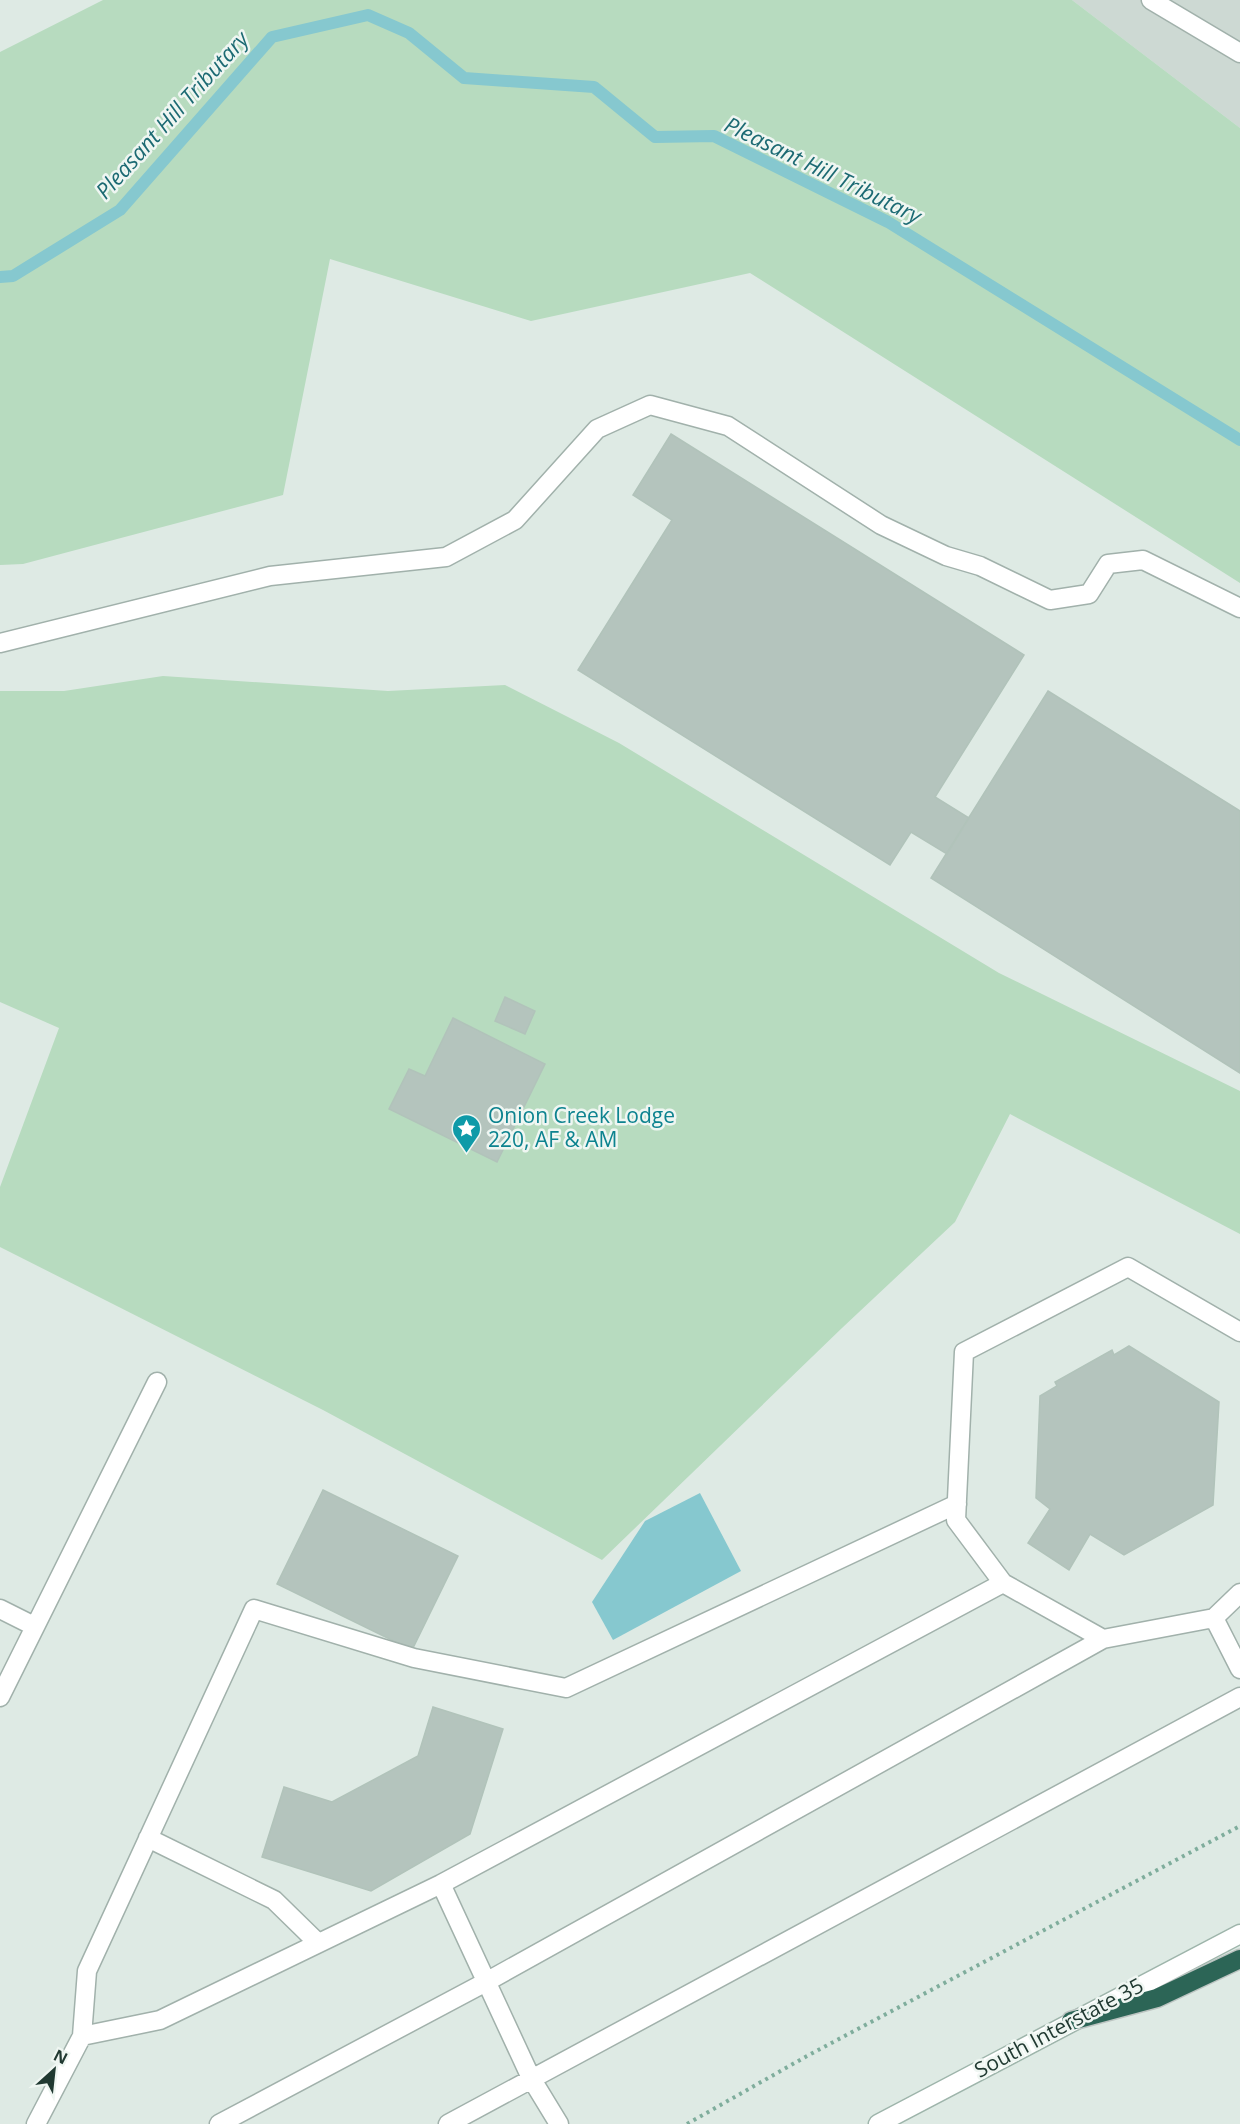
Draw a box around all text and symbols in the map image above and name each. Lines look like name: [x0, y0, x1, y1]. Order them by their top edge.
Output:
water label: Pleasant Hill Tributary: [88, 23, 256, 204]
water label: Pleasant Hill Tributary: [720, 108, 928, 231]
place label: Onion Creek Lodge 220, AF & AM: [488, 1101, 675, 1153]
place icon: Onion Creek Lodge 220, AF & AM: [451, 1112, 483, 1154]
street label: South Interstate 35: [969, 1971, 1148, 2083]
north arrow: [24, 2040, 84, 2100]
text: N: [50, 2044, 72, 2069]

